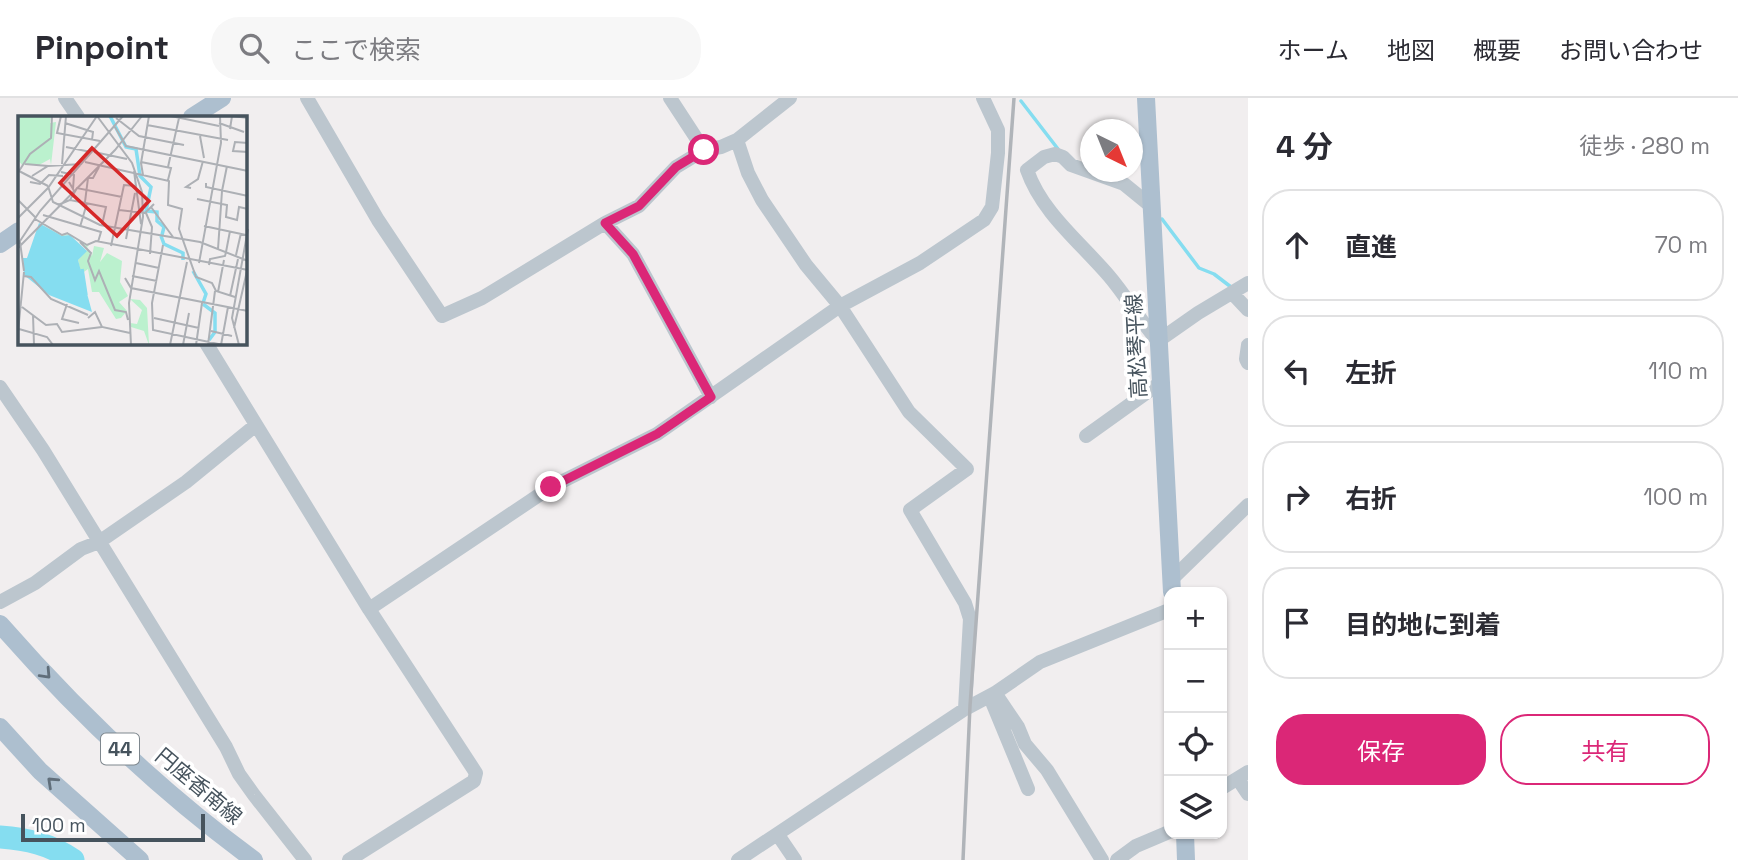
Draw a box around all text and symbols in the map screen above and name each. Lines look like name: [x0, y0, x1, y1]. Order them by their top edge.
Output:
search box: [211, 17, 701, 80]
text: Pinpoint: [35, 27, 169, 69]
icon: search: [235, 29, 273, 67]
text: ここで検索: [291, 33, 421, 67]
text: ホーム: [1278, 35, 1349, 66]
text: 地図: [1387, 35, 1435, 66]
text: 概要: [1473, 35, 1521, 66]
text: お問い合わせ: [1559, 35, 1703, 66]
inset map: [18, 116, 247, 345]
north arrow: [1080, 119, 1143, 182]
text: 4 分: [1276, 127, 1333, 166]
text: 徒歩 · 280 m: [1579, 131, 1710, 161]
route start: [688, 134, 719, 165]
icon: ahead: [1278, 226, 1316, 264]
text: 直進: [1345, 230, 1397, 264]
text: 70 m: [1655, 230, 1708, 260]
street label: 高松琴平線: [1120, 293, 1152, 399]
icon: left: [1278, 352, 1316, 390]
text: 左折: [1345, 356, 1397, 390]
text: 110 m: [1648, 356, 1708, 386]
route end: [535, 471, 566, 502]
icon: right: [1278, 478, 1316, 516]
text: 右折: [1345, 482, 1397, 516]
text: 100 m: [1643, 482, 1708, 512]
map controls: [1164, 587, 1227, 839]
button: +: [1164, 587, 1227, 650]
icon: arrive: [1278, 604, 1316, 642]
text: 目的地に到着: [1345, 608, 1501, 642]
button: −: [1164, 650, 1227, 713]
one-way arrow: [38, 666, 50, 679]
button: locate: [1164, 713, 1227, 776]
button: 保存: [1276, 714, 1486, 785]
button: 共有: [1500, 714, 1710, 785]
road number: 44: [101, 734, 139, 764]
street label: 円座香南線: [150, 742, 248, 830]
button: layers: [1164, 776, 1227, 839]
one-way arrow: [47, 778, 60, 790]
scale bar: [21, 811, 205, 843]
text: 100 m: [32, 813, 86, 838]

